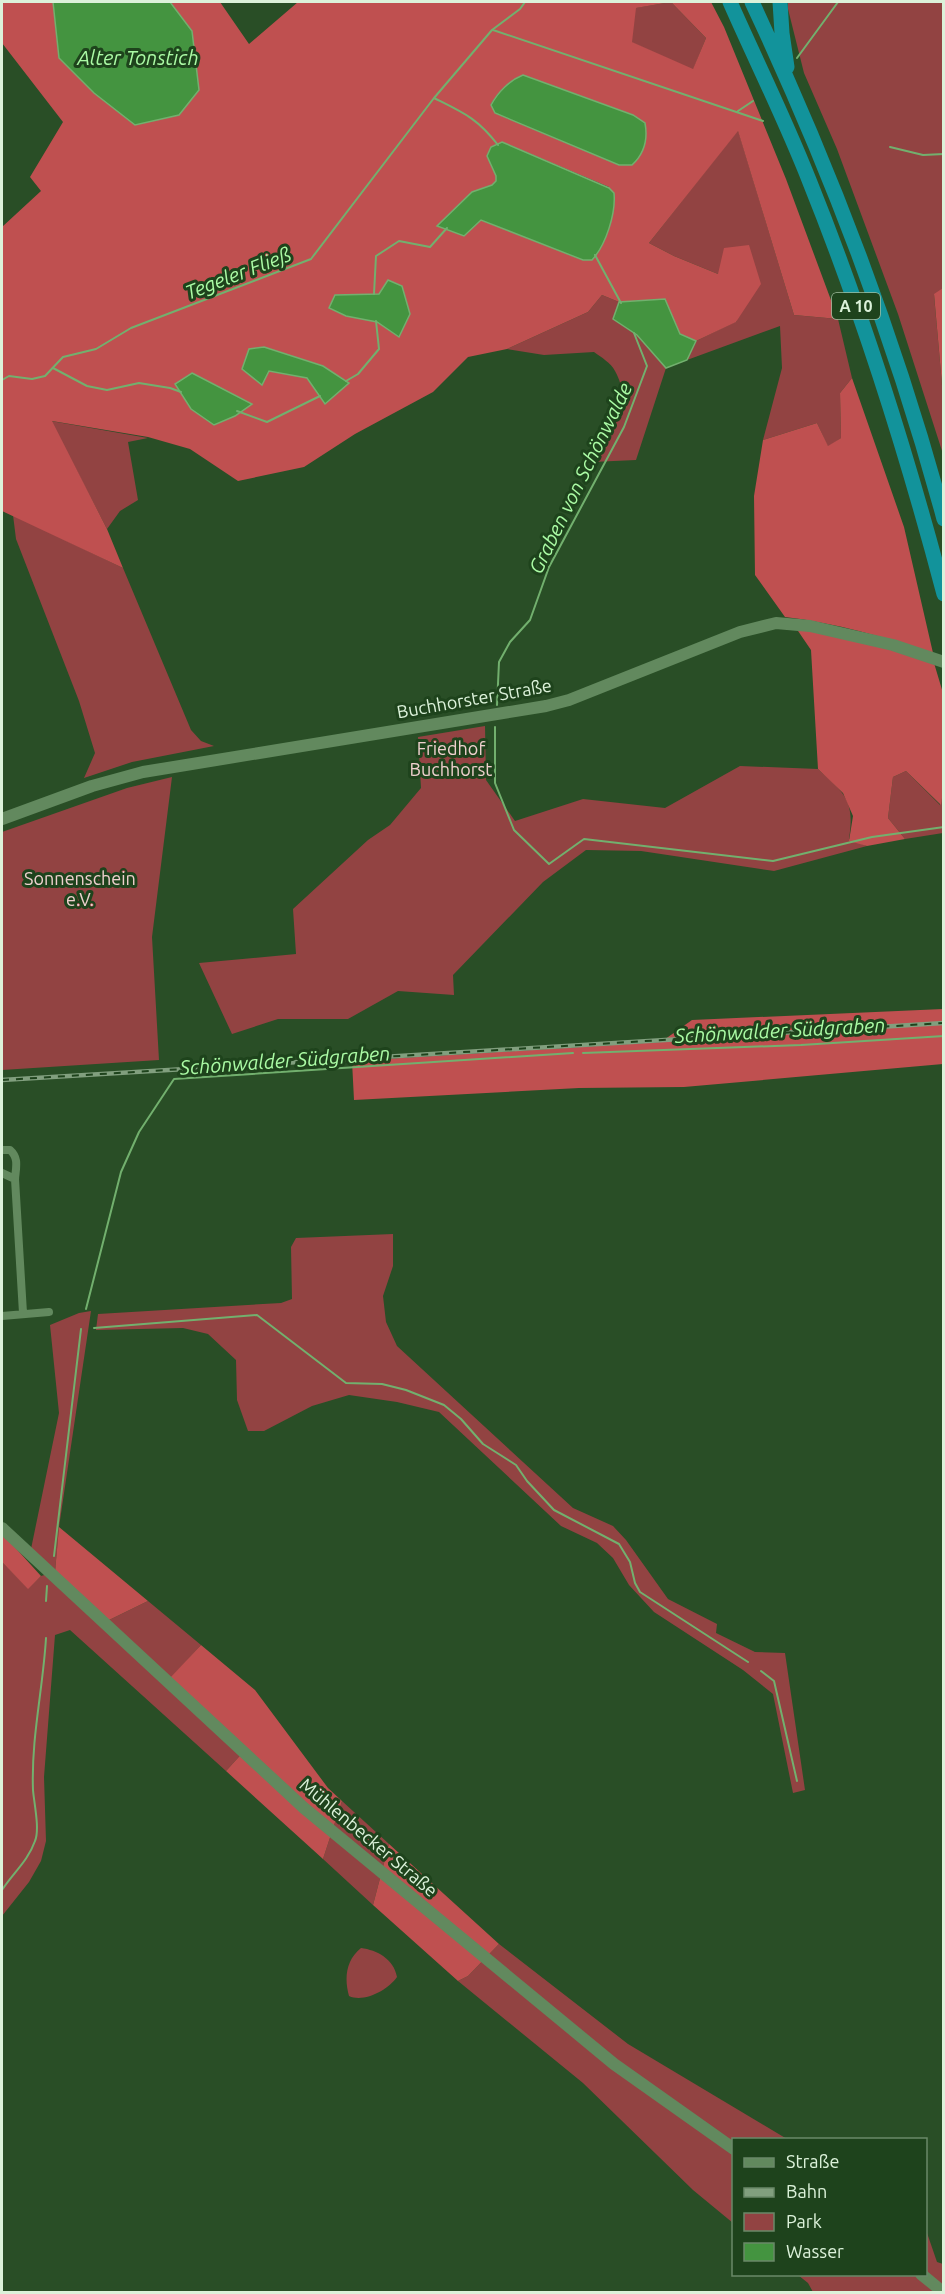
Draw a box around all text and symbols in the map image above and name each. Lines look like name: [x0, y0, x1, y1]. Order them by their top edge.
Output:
water label: Alter Tonstich: [76, 46, 199, 69]
water label: Tegeler Fließ: [182, 242, 294, 304]
road number: A 10: [832, 293, 880, 319]
water label: Graben von Schönwalde: [524, 379, 636, 577]
street label: Buchhorster Straße: [395, 675, 553, 721]
park label: Friedhof Buchhorst: [410, 738, 492, 779]
park label: Sonnenschein e.V.: [24, 868, 136, 909]
water label: Schönwalder Südgraben: [673, 1013, 886, 1047]
water label: Schönwalder Südgraben: [178, 1041, 391, 1079]
street label: Mühlenbecker Straße: [296, 1774, 442, 1900]
legend: [732, 2138, 927, 2276]
text: Straße: [786, 2151, 839, 2171]
text: Bahn: [786, 2181, 827, 2201]
text: Park: [786, 2211, 822, 2231]
text: Wasser: [786, 2241, 844, 2261]

